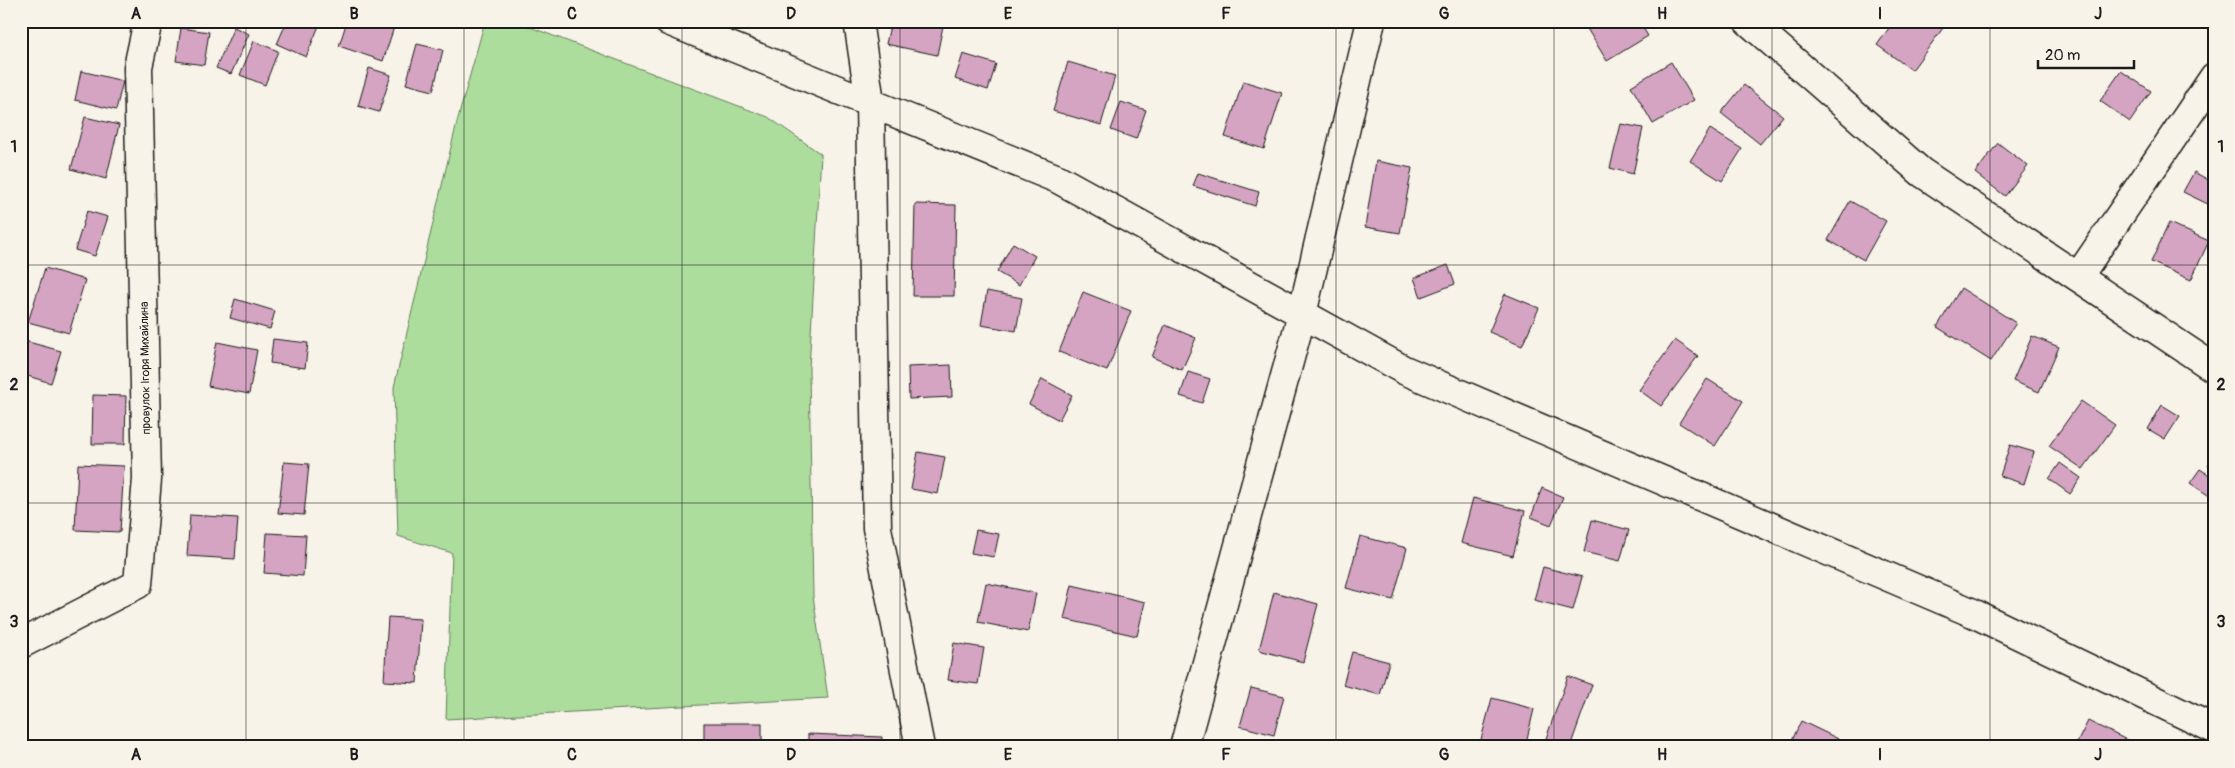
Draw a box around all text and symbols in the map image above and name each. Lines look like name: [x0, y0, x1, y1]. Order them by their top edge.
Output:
text: A: [131, 4, 142, 24]
text: B: [349, 4, 359, 24]
text: C: [567, 4, 577, 24]
text: D: [786, 4, 796, 24]
text: E: [1004, 4, 1013, 24]
text: F: [1221, 4, 1231, 24]
text: G: [1439, 4, 1450, 24]
text: H: [1657, 4, 1667, 24]
text: I: [1878, 4, 1882, 24]
text: J: [2094, 4, 2102, 24]
scale bar: [2038, 38, 2134, 70]
text: 20 m: [2045, 46, 2080, 65]
text: 1: [11, 137, 17, 157]
text: 1: [2218, 137, 2224, 157]
street label: провулок Ігоря Михайлина: [137, 301, 154, 435]
text: 2: [10, 375, 19, 395]
text: 2: [2217, 375, 2226, 395]
text: 3: [10, 612, 19, 632]
text: 3: [2217, 612, 2226, 632]
text: A: [131, 745, 142, 765]
text: B: [349, 745, 359, 765]
text: C: [567, 745, 577, 765]
text: D: [786, 745, 796, 765]
text: E: [1004, 745, 1013, 765]
text: F: [1221, 745, 1231, 765]
text: G: [1439, 745, 1450, 765]
text: H: [1657, 745, 1667, 765]
text: I: [1878, 745, 1882, 765]
text: J: [2094, 745, 2102, 765]

